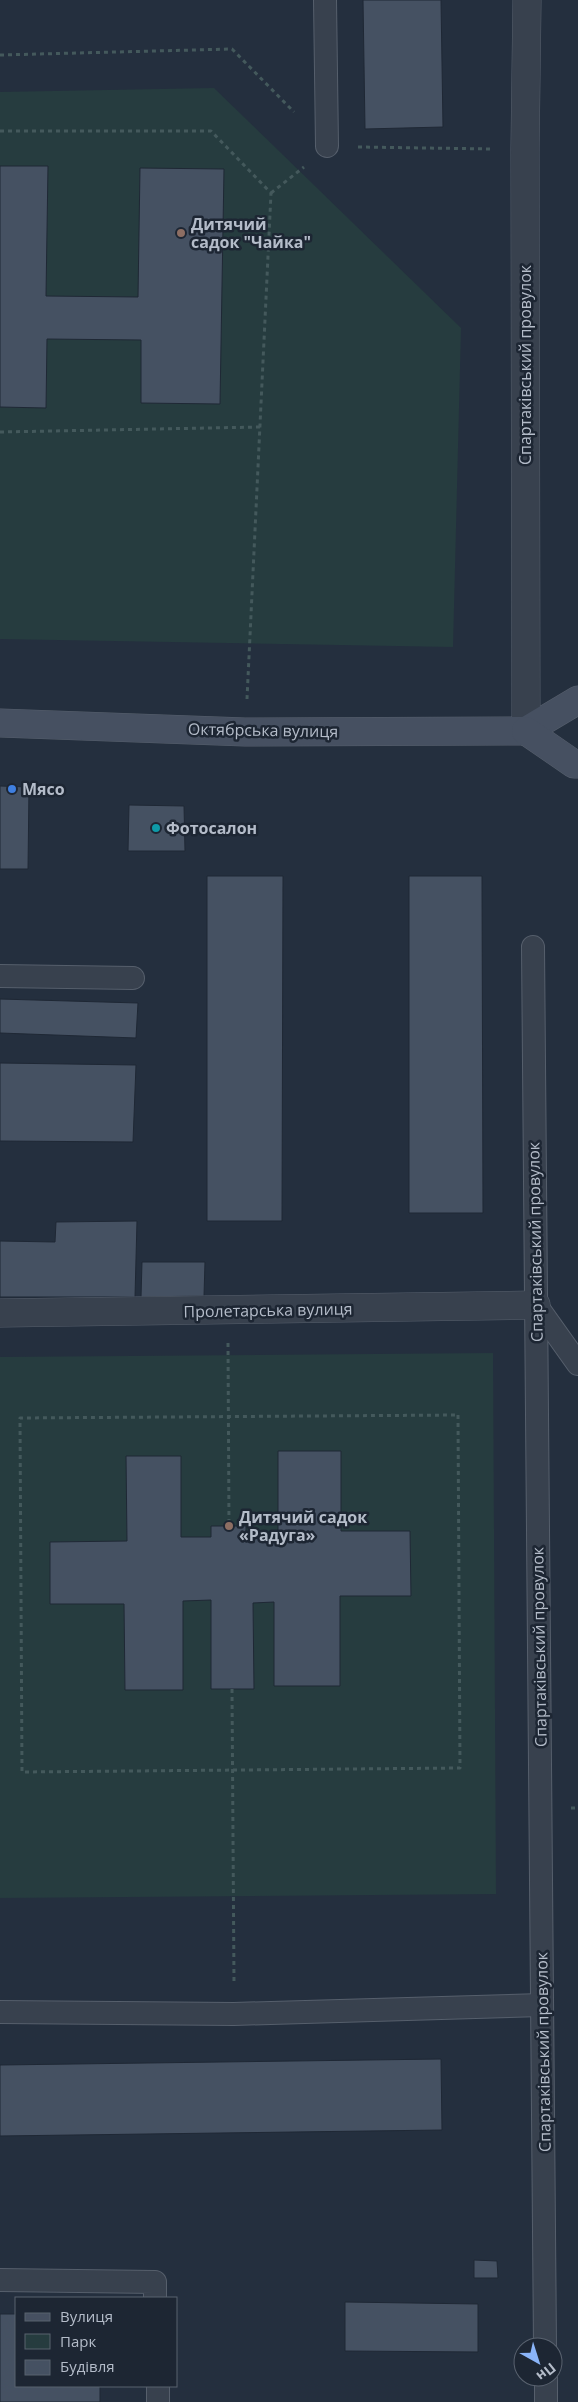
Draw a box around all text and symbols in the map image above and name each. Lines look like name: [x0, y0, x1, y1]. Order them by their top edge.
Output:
place label: Дитячий садок "Чайка": [191, 213, 311, 253]
marker: Дитячий садок "Чайка": [175, 227, 187, 239]
street label: Спартаківський провулок: [514, 264, 536, 465]
street label: Октябрська вулиця: [188, 718, 338, 742]
place label: Мясо: [22, 778, 65, 800]
marker: Мясо: [6, 783, 18, 795]
place label: Фотосалон: [166, 817, 257, 839]
marker: Фотосалон: [150, 822, 162, 834]
street label: Спартаківський провулок: [522, 1141, 548, 1342]
street label: Пролетарська вулиця: [183, 1298, 353, 1322]
place label: Дитячий садок «Радуга»: [239, 1506, 367, 1546]
marker: Дитячий садок «Радуга»: [223, 1520, 235, 1532]
street label: Спартаківський провулок: [526, 1546, 552, 1747]
street label: Спартаківський провулок: [530, 1951, 556, 2152]
legend: [15, 2297, 178, 2387]
text: Вулиця: [60, 2306, 113, 2326]
text: Парк: [60, 2331, 96, 2351]
north arrow: [513, 2337, 563, 2387]
text: Будівля: [60, 2356, 115, 2376]
text: Пн: [533, 2359, 560, 2386]

